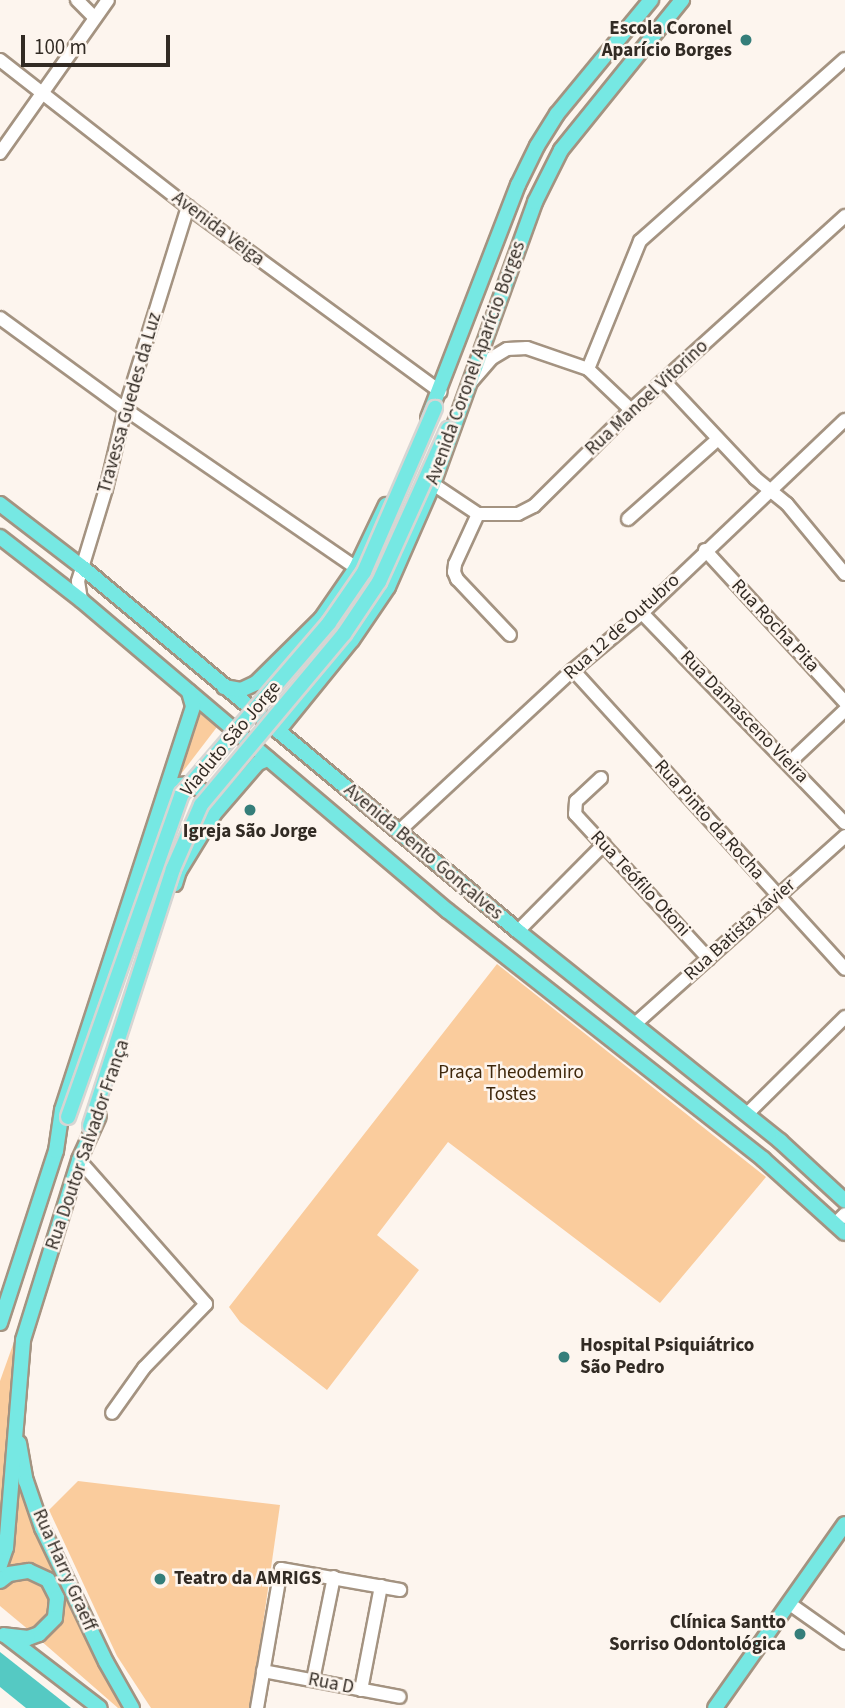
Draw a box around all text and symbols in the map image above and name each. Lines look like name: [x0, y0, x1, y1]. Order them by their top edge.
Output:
place label: Escola Coronel Aparício Borges: [602, 18, 732, 62]
scale bar: [24, 21, 173, 65]
text: 100 m: [34, 32, 87, 62]
marker: Escola Coronel Aparício Borges: [738, 32, 754, 48]
street label: Avenida Veiga: [167, 187, 269, 271]
street label: Avenida Coronel Aparício Borges: [421, 238, 531, 488]
street label: Travessa Guedes da Luz: [93, 310, 167, 496]
street label: Rua Manoel Vitorino: [581, 335, 713, 461]
street label: Rua 12 de Outubro: [559, 569, 685, 685]
street label: Rua Rocha Pita: [726, 575, 824, 677]
street label: Rua Damasceno Vieira: [675, 646, 813, 788]
street label: Viaduto São Jorge: [176, 677, 286, 801]
street label: Rua Pinto da Rocha: [649, 755, 769, 885]
street label: Avenida Bento Gonçalves: [339, 779, 507, 925]
marker: Igreja São Jorge: [242, 802, 258, 818]
place label: Igreja São Jorge: [183, 821, 317, 843]
street label: Rua Teófilo Otoni: [585, 826, 695, 942]
street label: Rua Batista Xavier: [680, 874, 800, 986]
street label: Rua Doutor Salvador França: [41, 1037, 135, 1253]
park label: Praça Theodemiro Tostes: [438, 1062, 584, 1106]
place label: Hospital Psiquiátrico São Pedro: [580, 1335, 754, 1379]
marker: Hospital Psiquiátrico São Pedro: [554, 1347, 574, 1367]
street label: Rua Harry Graeff: [27, 1506, 101, 1634]
place label: Teatro da AMRIGS: [174, 1568, 322, 1590]
marker: Teatro da AMRIGS: [152, 1571, 168, 1587]
place label: Clínica Santto Sorriso Odontológica: [609, 1612, 786, 1656]
marker: Clínica Santto Sorriso Odontológica: [792, 1626, 808, 1642]
street label: Rua D: [306, 1668, 356, 1700]

